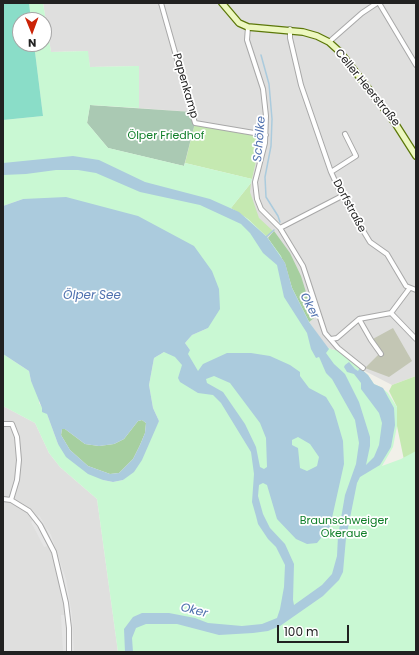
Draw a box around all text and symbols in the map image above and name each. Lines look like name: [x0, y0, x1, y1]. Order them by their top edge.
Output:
north arrow: [12, 12, 52, 52]
text: N: [28, 35, 36, 51]
street label: Celler Heerstraße: [332, 47, 402, 129]
street label: Papenkamp: [169, 52, 201, 120]
water label: Schölke: [251, 115, 269, 163]
park label: Ölper Friedhof: [128, 129, 204, 143]
street label: Dorfstraße: [330, 177, 368, 235]
water label: Ölper See: [63, 289, 121, 303]
water label: Oker: [296, 290, 322, 322]
park label: Braunschweiger Okeraue: [300, 514, 388, 540]
water label: Oker: [179, 601, 209, 621]
scale bar: [279, 617, 351, 643]
text: 100 m: [284, 623, 318, 640]

